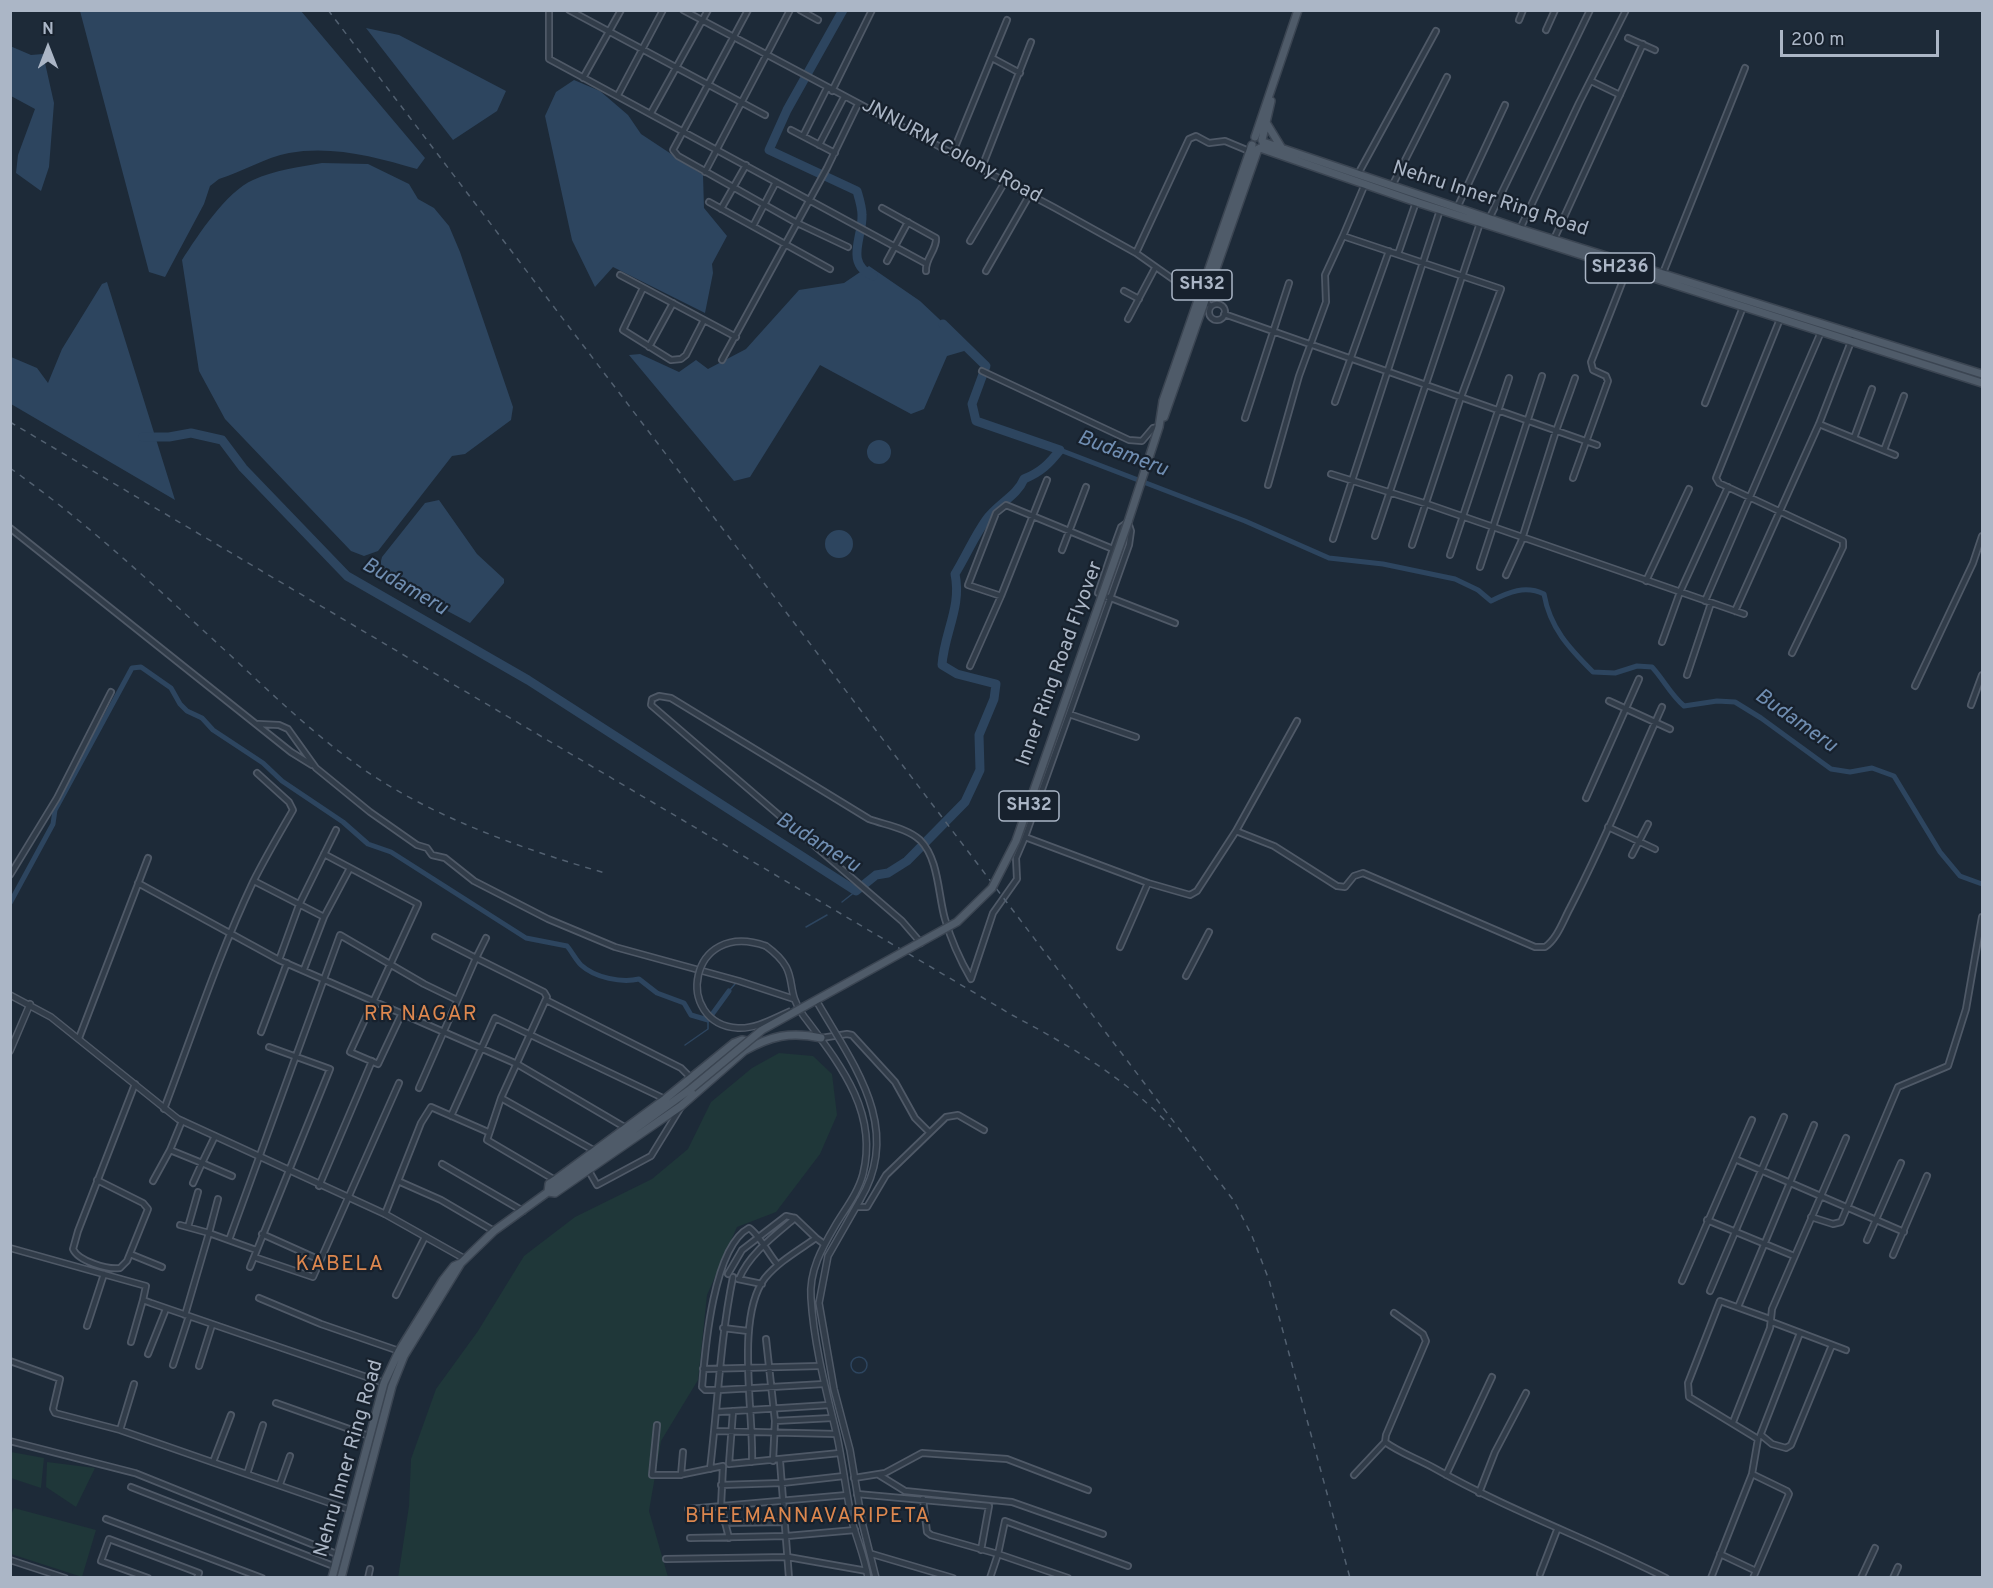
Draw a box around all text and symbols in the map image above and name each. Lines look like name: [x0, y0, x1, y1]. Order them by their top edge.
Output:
north arrow: [18, 18, 78, 78]
scale bar: [1783, 18, 1942, 56]
text: N: [42, 20, 54, 40]
text: 200 m: [1791, 29, 1844, 52]
street label: JNNURM Colony Road: [857, 94, 1045, 210]
street label: Nehru Inner Ring Road: [1389, 157, 1591, 243]
road number: SH236: [1586, 253, 1654, 283]
road number: SH32: [1172, 270, 1232, 300]
water label: Budameru: [1073, 426, 1171, 484]
water label: Budameru: [357, 553, 451, 623]
street label: Inner Ring Road Flyover: [1013, 558, 1109, 770]
water label: Budameru: [1749, 685, 1841, 759]
road number: SH32: [999, 791, 1059, 821]
water label: Budameru: [770, 808, 864, 880]
district label: RR NAGAR: [364, 1003, 478, 1029]
district label: KABELA: [295, 1253, 385, 1279]
street label: Nehru Inner Ring Road: [310, 1357, 390, 1561]
district label: BHEEMANNAVARIPETA: [685, 1505, 931, 1531]

